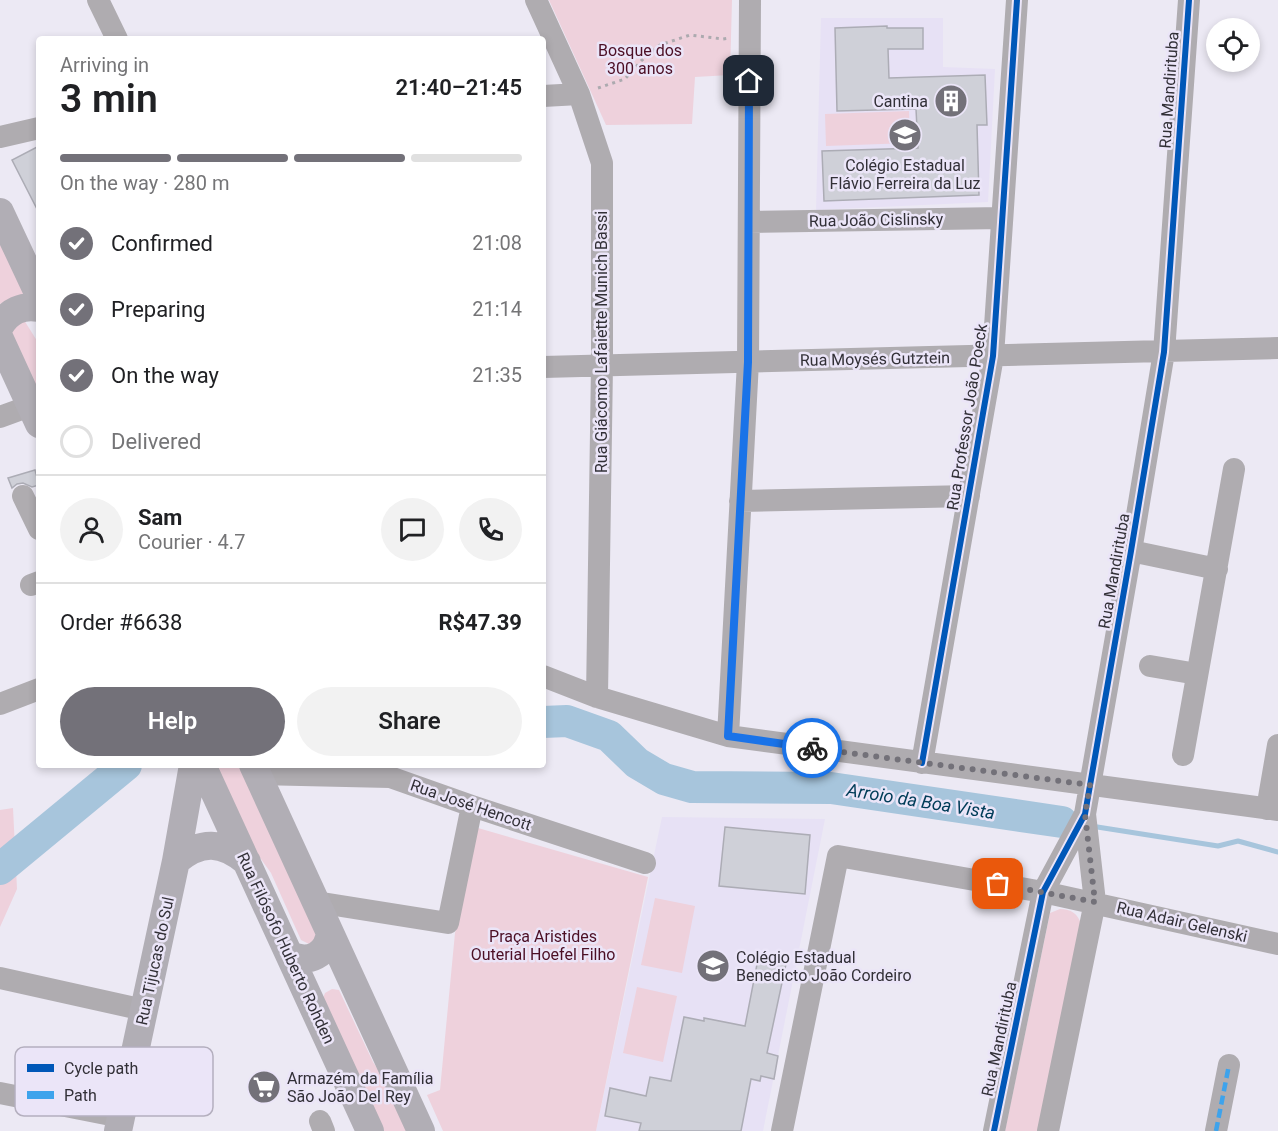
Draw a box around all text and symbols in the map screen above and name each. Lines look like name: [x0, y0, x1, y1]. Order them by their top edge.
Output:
map controls: [1206, 18, 1260, 72]
button: locate: [1206, 18, 1260, 72]
street label: Rua Mandirituba: [1155, 31, 1183, 149]
park label: Bosque dos 300 anos: [598, 41, 682, 78]
text: Arriving in: [60, 53, 149, 77]
pin: [723, 55, 774, 106]
icon: home: [732, 64, 765, 97]
text: 21:40–21:45: [395, 75, 522, 100]
text: 3 min: [60, 76, 158, 122]
building icon: Cantina: [933, 83, 969, 119]
place label: Cantina: [873, 92, 928, 111]
school or university icon: Colégio Estadual Flávio Ferreira da Luz: [887, 117, 923, 153]
place label: Colégio Estadual Flávio Ferreira da Luz: [830, 156, 980, 193]
text: On the way · 280 m: [60, 171, 229, 195]
street label: Rua João Cislinsky: [809, 209, 944, 231]
street label: Rua Giácomo Lafaiette Munich Bassi: [592, 211, 611, 473]
icon: check: [60, 227, 93, 260]
text: Confirmed: [111, 231, 213, 256]
text: 21:08: [472, 231, 522, 255]
icon: check: [60, 293, 93, 326]
text: Preparing: [111, 297, 205, 322]
text: 21:14: [472, 297, 522, 321]
street label: Rua Professor João Poeck: [943, 322, 991, 512]
street label: Rua Moysés Gutztein: [800, 348, 950, 370]
icon: check: [60, 359, 93, 392]
text: On the way: [111, 363, 219, 388]
text: 21:35: [472, 363, 522, 387]
text: Delivered: [111, 429, 201, 454]
button: person: [60, 498, 123, 561]
button: chat: [381, 498, 444, 561]
button: phone: [459, 498, 522, 561]
text: Sam: [138, 505, 182, 530]
street label: Rua Mandirituba: [1095, 512, 1133, 630]
text: Courier · 4.7: [138, 530, 245, 554]
text: Order #6638: [60, 610, 182, 635]
text: R$47.39: [438, 610, 522, 635]
button: Help: [60, 687, 285, 756]
button: Share: [297, 687, 522, 756]
courier: [782, 718, 842, 778]
icon: bike: [796, 732, 829, 765]
street label: Rua José Hencott: [408, 775, 534, 835]
water label: Arroio da Boa Vista: [844, 779, 997, 823]
street label: Rua Filósofo Huberto Rohden: [233, 849, 339, 1047]
pin: [972, 858, 1023, 909]
icon: bag: [981, 867, 1014, 900]
street label: Rua Tijucas do Sul: [132, 895, 178, 1027]
street label: Rua Adair Gelenski: [1115, 898, 1249, 946]
park label: Praça Aristides Outerial Hoefel Filho: [471, 927, 615, 964]
school or university icon: Colégio Estadual Benedicto João Cordeiro: [695, 948, 731, 984]
place label: Colégio Estadual Benedicto João Cordeiro: [736, 948, 912, 985]
street label: Rua Mandirituba: [978, 980, 1020, 1098]
legend: [15, 1047, 213, 1116]
text: Cycle path: [64, 1059, 138, 1078]
supermarket icon: Armazém da Família São João Del Rey: [246, 1069, 282, 1105]
place label: Armazém da Família São João Del Rey: [287, 1069, 433, 1106]
text: Path: [64, 1086, 97, 1105]

